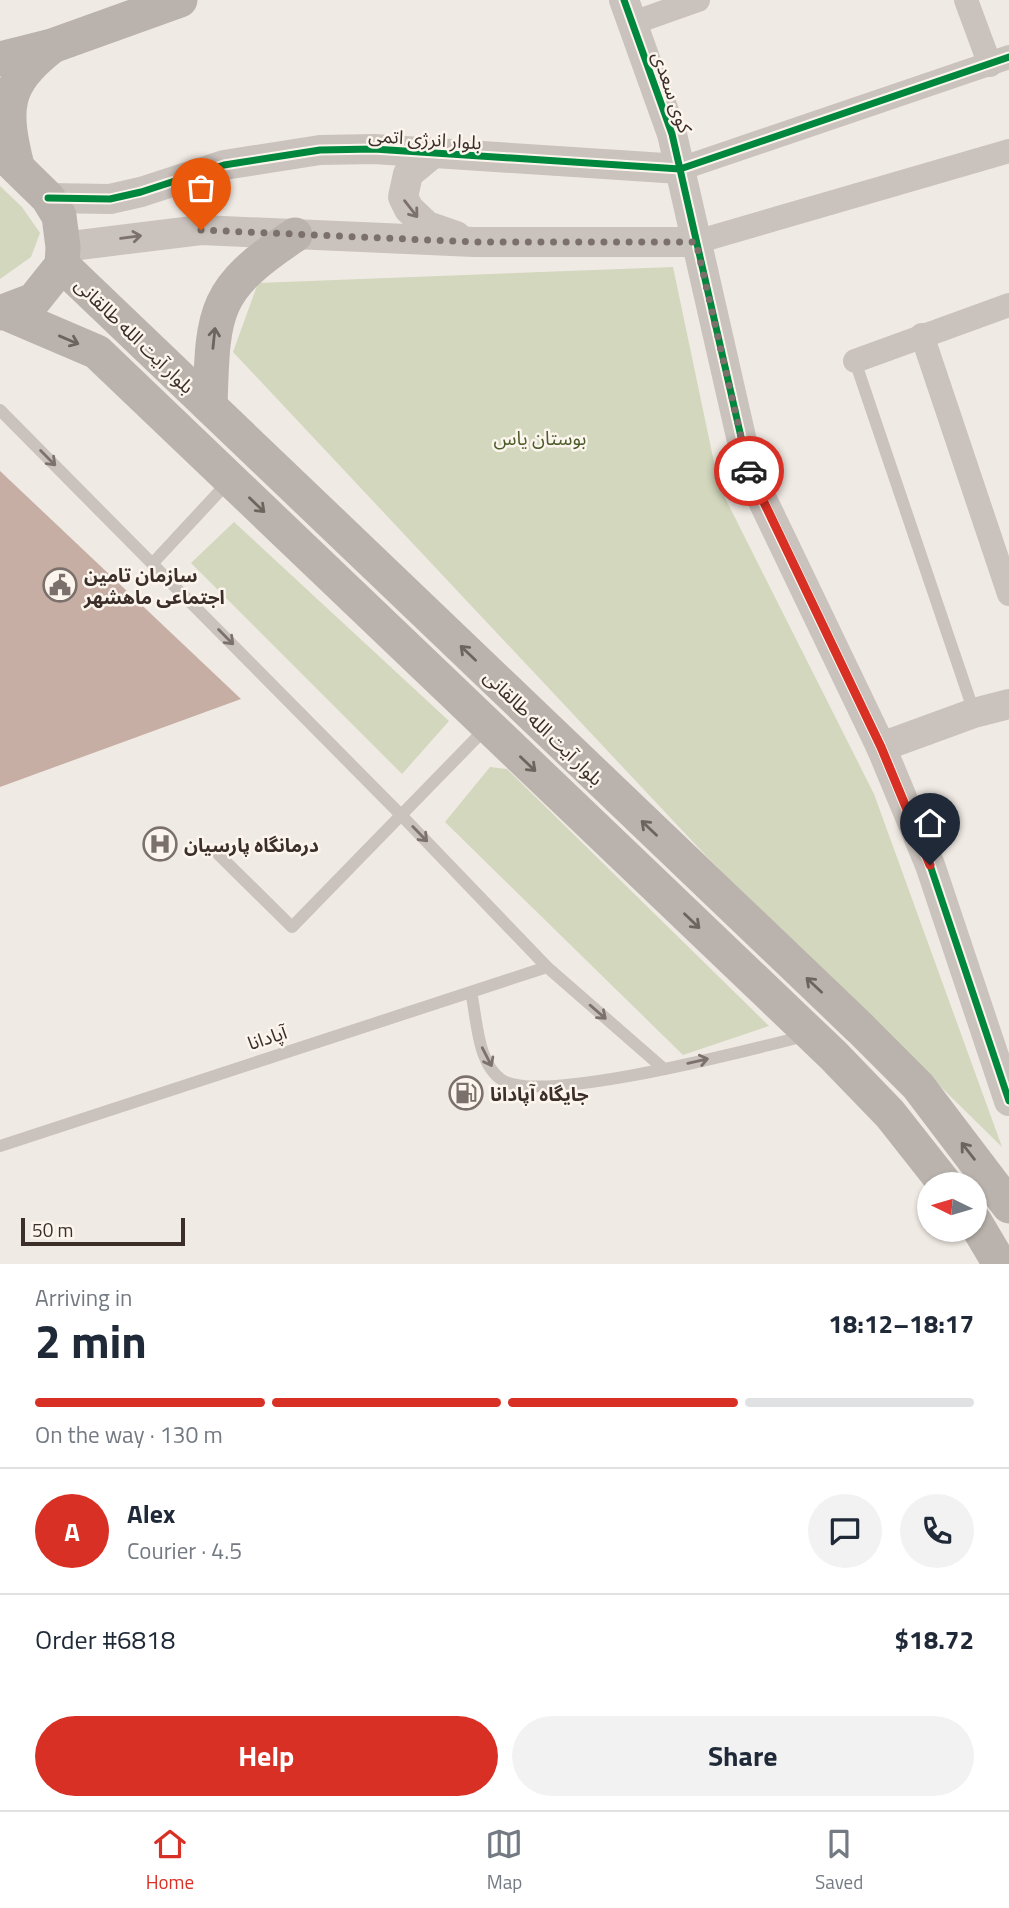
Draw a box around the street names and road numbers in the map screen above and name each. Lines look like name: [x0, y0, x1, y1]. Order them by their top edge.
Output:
street label: کوی سعدی: [645, 47, 701, 138]
street label: بلوار انرژی اتمی: [367, 120, 483, 156]
street label: بلوار آیت الله طالقانی: [69, 270, 201, 400]
street label: بلوار آیت الله طالقانی: [478, 662, 610, 792]
street label: آپادانا: [244, 1017, 292, 1057]

